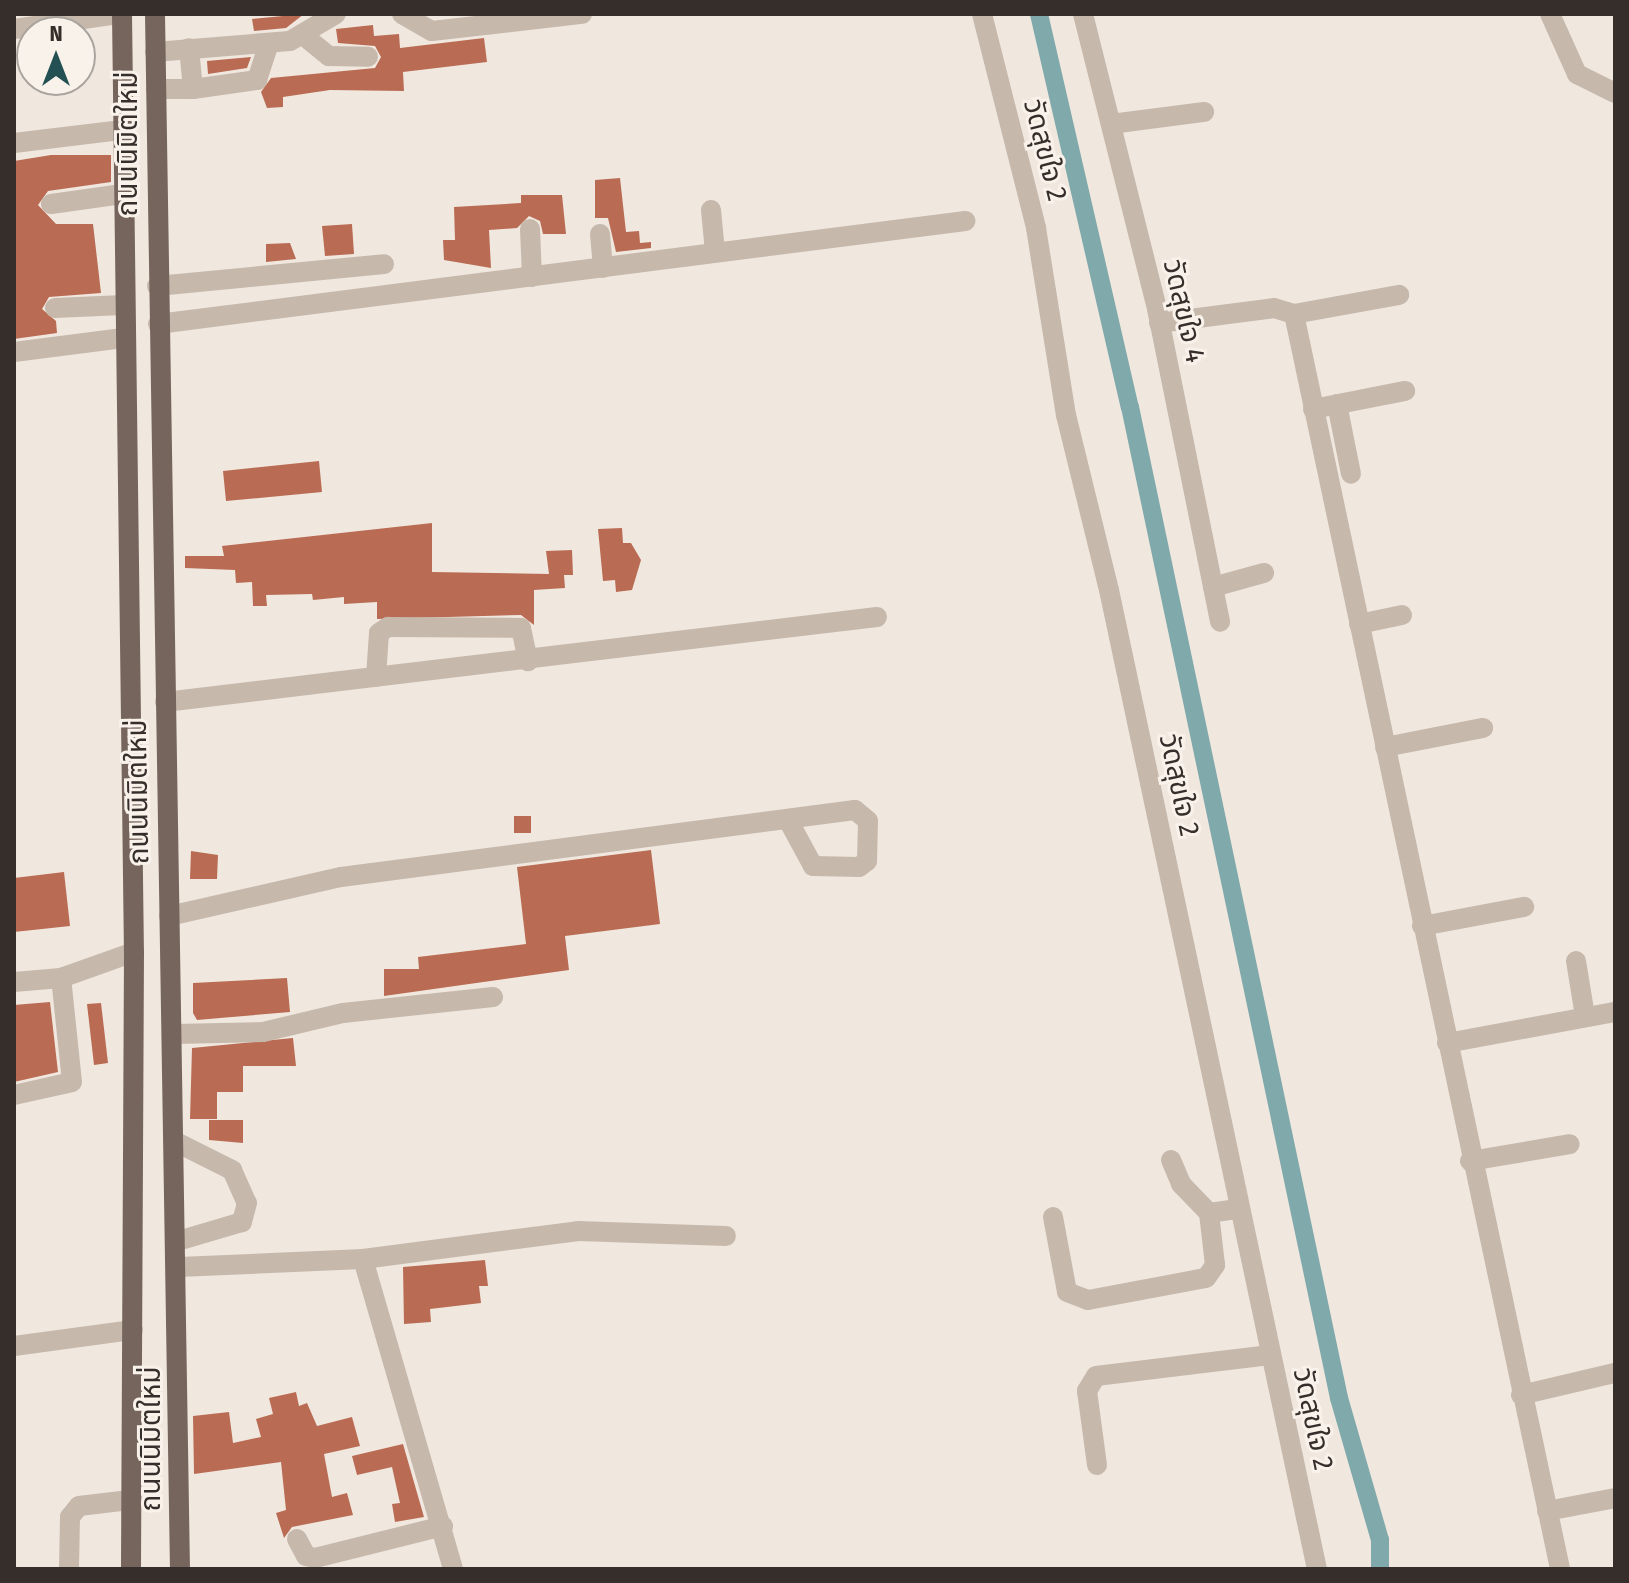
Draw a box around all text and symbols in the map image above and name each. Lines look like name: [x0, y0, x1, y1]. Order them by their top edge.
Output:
north arrow: [16, 16, 96, 96]
text: N: [49, 20, 63, 47]
street label: ถนนนิมิตใหม่: [111, 71, 145, 217]
street label: วัดสุขใจ 2: [1016, 96, 1074, 204]
street label: วัดสุขใจ 4: [1156, 256, 1212, 366]
street label: ถนนนิมิตใหม่: [120, 719, 156, 865]
street label: วัดสุขใจ 2: [1152, 731, 1206, 839]
street label: วัดสุขใจ 2: [1286, 1365, 1340, 1473]
street label: ถนนนิมิตใหม่: [134, 1366, 168, 1512]

